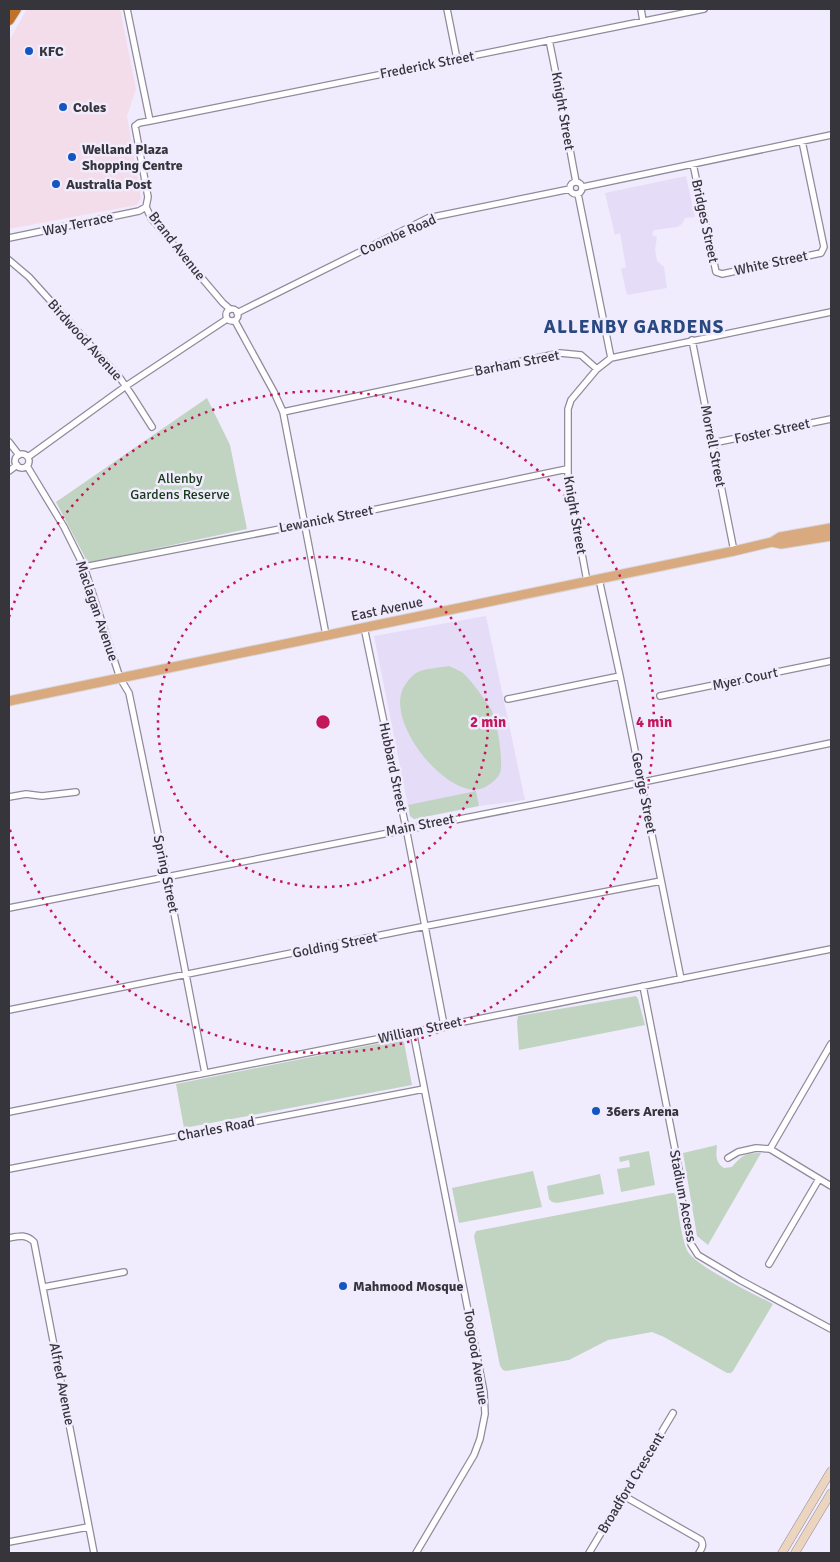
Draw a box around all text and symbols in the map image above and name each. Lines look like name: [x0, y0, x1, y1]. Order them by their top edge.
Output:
place label: KFC: [39, 43, 64, 60]
marker: KFC: [23, 45, 35, 57]
street label: Frederick Street: [378, 48, 476, 82]
street label: Knight Street: [548, 71, 578, 152]
place label: Coles: [73, 99, 106, 116]
marker: Coles: [57, 101, 69, 113]
place label: Welland Plaza Shopping Centre: [82, 141, 183, 174]
marker: Welland Plaza Shopping Centre: [66, 151, 78, 163]
place label: Australia Post: [66, 176, 153, 193]
marker: Australia Post: [50, 178, 62, 190]
street label: Bridges Street: [688, 178, 722, 264]
street label: Way Terrace: [41, 208, 115, 240]
street label: Brand Avenue: [145, 208, 209, 284]
street label: Coombe Road: [357, 211, 439, 259]
street label: White Street: [733, 247, 809, 279]
street label: Birdwood Avenue: [44, 296, 126, 384]
district label: ALLENBY GARDENS: [544, 315, 724, 339]
street label: Barham Street: [473, 346, 561, 380]
street label: Morrell Street: [697, 404, 729, 489]
street label: Foster Street: [733, 415, 811, 447]
park label: Allenby Gardens Reserve: [130, 470, 230, 503]
street label: Knight Street: [560, 475, 590, 556]
street label: Lewanick Street: [278, 502, 375, 536]
street label: Maclagan Avenue: [72, 559, 122, 663]
street label: East Avenue: [350, 593, 424, 625]
street label: Myer Court: [711, 664, 779, 694]
centre of rings: [314, 713, 332, 731]
text: 2 min: [470, 713, 506, 731]
text: 4 min: [636, 713, 672, 731]
street label: Hubbard Street: [375, 721, 411, 813]
street label: George Street: [628, 751, 660, 835]
street label: Main Street: [384, 810, 456, 840]
street label: Spring Street: [149, 834, 183, 914]
street label: Golding Street: [291, 928, 379, 962]
street label: William Street: [377, 1013, 464, 1047]
place label: 36ers Arena: [606, 1103, 679, 1120]
marker: 36ers Arena: [590, 1105, 602, 1117]
street label: Charles Road: [176, 1113, 256, 1145]
street label: Stadium Access: [666, 1148, 700, 1244]
place label: Mahmood Mosque: [353, 1278, 463, 1295]
marker: Mahmood Mosque: [337, 1280, 349, 1292]
street label: Toogood Avenue: [460, 1308, 492, 1406]
street label: Alfred Avenue: [46, 1341, 78, 1427]
street label: Broadford Crescent: [594, 1429, 668, 1537]

